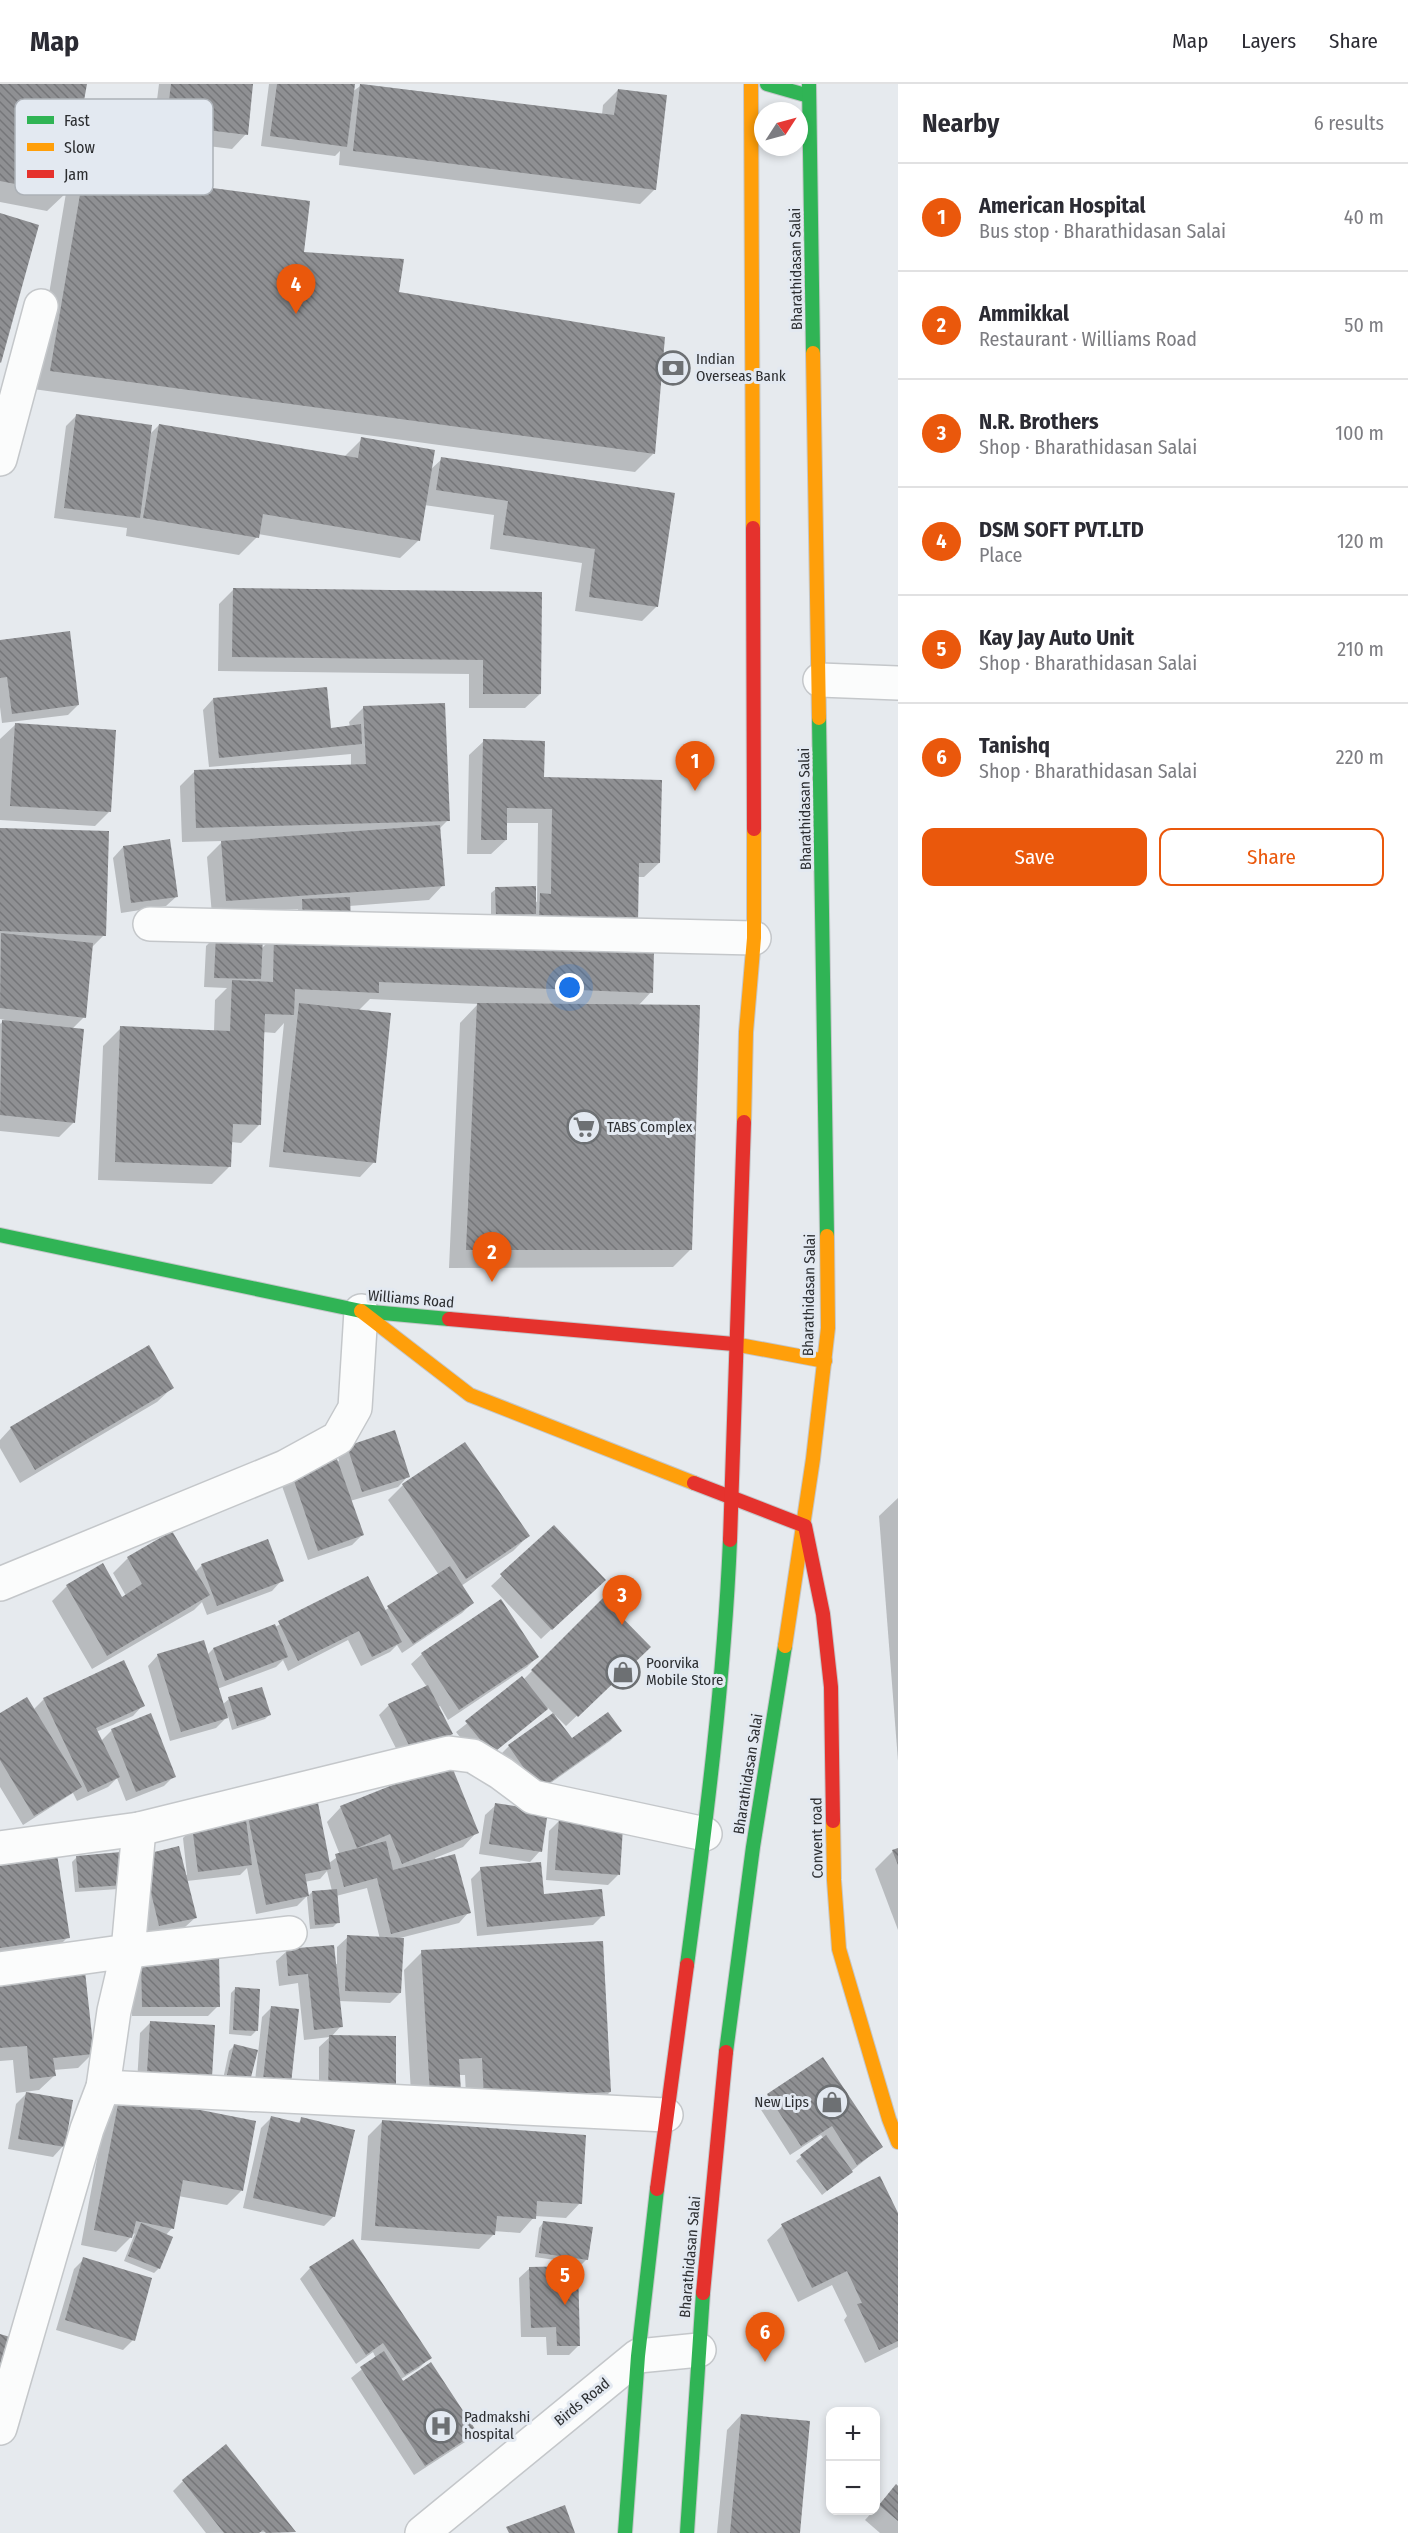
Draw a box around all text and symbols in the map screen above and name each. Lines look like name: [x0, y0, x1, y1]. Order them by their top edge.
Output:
text: Map: [30, 25, 79, 58]
text: Map: [1172, 28, 1208, 54]
text: Layers: [1241, 28, 1296, 54]
text: Share: [1329, 28, 1378, 54]
legend: [15, 99, 213, 195]
north arrow: [754, 102, 808, 156]
text: Nearby: [922, 108, 999, 139]
text: Fast: [64, 111, 91, 130]
text: 6 results: [1314, 111, 1384, 135]
text: Slow: [64, 138, 95, 157]
text: Jam: [64, 165, 89, 184]
text: American Hospital: [979, 192, 1146, 219]
text: 1: [937, 205, 946, 229]
text: 40 m: [1344, 205, 1384, 229]
street label: Bharathidasan Salai: [786, 208, 806, 330]
text: Bus stop · Bharathidasan Salai: [979, 219, 1226, 243]
pin: 4: [276, 264, 316, 314]
text: Ammikkal: [979, 300, 1069, 327]
text: 2: [937, 313, 946, 337]
text: 50 m: [1344, 313, 1384, 337]
text: Restaurant · Williams Road: [979, 327, 1197, 351]
bank icon: Indian Overseas Bank: [655, 350, 691, 386]
place label: Indian Overseas Bank: [696, 350, 786, 385]
text: N.R. Brothers: [979, 408, 1099, 435]
text: 3: [937, 421, 946, 445]
text: 100 m: [1335, 421, 1384, 445]
text: Shop · Bharathidasan Salai: [979, 435, 1197, 459]
text: DSM SOFT PVT.LTD: [979, 516, 1144, 543]
text: 4: [936, 529, 947, 553]
text: 120 m: [1337, 529, 1384, 553]
text: Place: [979, 543, 1022, 567]
text: Kay Jay Auto Unit: [979, 624, 1134, 651]
text: 5: [937, 637, 946, 661]
text: 210 m: [1337, 637, 1384, 661]
text: Shop · Bharathidasan Salai: [979, 651, 1197, 675]
text: Tanishq: [979, 732, 1050, 759]
pin: 1: [676, 742, 714, 791]
text: 6: [936, 745, 947, 769]
text: 220 m: [1336, 745, 1384, 769]
street label: Bharathidasan Salai: [795, 748, 815, 870]
text: Shop · Bharathidasan Salai: [979, 759, 1197, 783]
button: Save: [922, 828, 1147, 886]
button: Share: [1159, 828, 1384, 886]
your location: [555, 973, 584, 1002]
supermarket icon: TABS Complex: [566, 1109, 602, 1145]
place label: TABS Complex: [607, 1118, 693, 1136]
pin: 2: [472, 1232, 512, 1282]
street label: Bharathidasan Salai: [799, 1234, 819, 1356]
street label: Williams Road: [367, 1286, 455, 1312]
pin: 3: [602, 1576, 642, 1625]
shop icon: Poorvika Mobile Store: [605, 1654, 641, 1690]
place label: Poorvika Mobile Store: [646, 1654, 723, 1689]
street label: Bharathidasan Salai: [730, 1712, 766, 1836]
street label: Convent road: [807, 1797, 827, 1879]
shop icon: New Lips: [814, 2084, 850, 2120]
place label: New Lips: [754, 2093, 809, 2111]
street label: Bharathidasan Salai: [676, 2195, 704, 2319]
pin: 5: [546, 2256, 584, 2305]
pin: 6: [746, 2312, 784, 2362]
street label: Birds Road: [551, 2374, 613, 2430]
map controls: [826, 2407, 880, 2515]
button: +: [826, 2407, 880, 2461]
hospital icon: Padmakshi hospital: [423, 2408, 459, 2444]
place label: Padmakshi hospital: [464, 2408, 530, 2443]
button: −: [826, 2461, 880, 2515]

